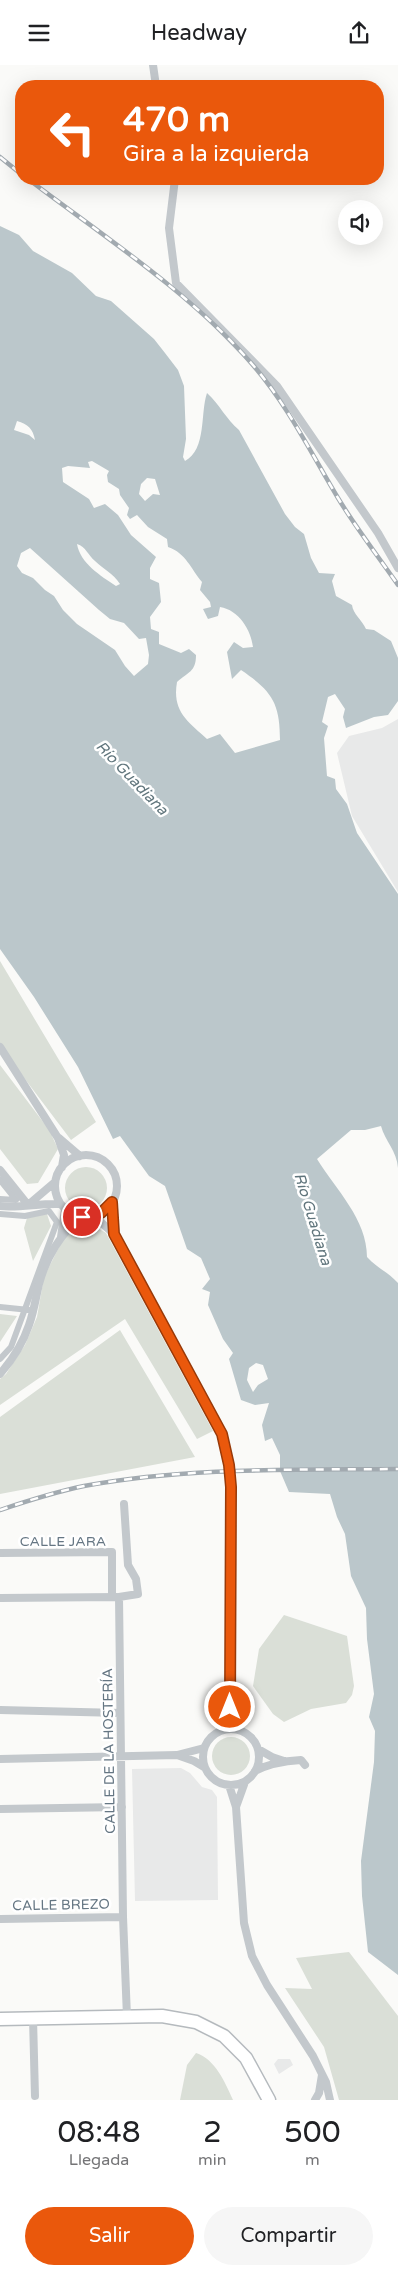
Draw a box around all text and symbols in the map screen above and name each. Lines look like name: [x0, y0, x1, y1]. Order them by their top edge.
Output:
icon: menu: [25, 19, 53, 47]
icon: share: [345, 19, 373, 47]
text: Headway: [151, 20, 247, 46]
text: 470 m: [123, 99, 230, 141]
icon: left: [40, 100, 105, 165]
text: Gira a la izquierda: [123, 141, 309, 167]
map controls: [338, 200, 383, 245]
button: sound: [338, 200, 383, 245]
water label: Río Guadiana: [92, 737, 172, 819]
water label: Río Guadiana: [290, 1171, 336, 1268]
pin: [61, 1196, 103, 1238]
icon: arrive: [68, 1203, 96, 1231]
street label: CALLE JARA: [20, 1533, 106, 1550]
street label: CALLE DE LA HOSTERÍA: [99, 1668, 119, 1834]
position arrow: [203, 1680, 255, 1732]
street label: CALLE BREZO: [12, 1896, 110, 1914]
text: 08:48: [57, 2114, 141, 2151]
text: 2: [203, 2114, 222, 2151]
text: 500: [284, 2114, 341, 2151]
text: Llegada: [69, 2150, 129, 2170]
text: min: [198, 2150, 227, 2170]
text: m: [305, 2150, 320, 2170]
button: Salir: [25, 2207, 194, 2265]
button: Compartir: [204, 2207, 373, 2265]

